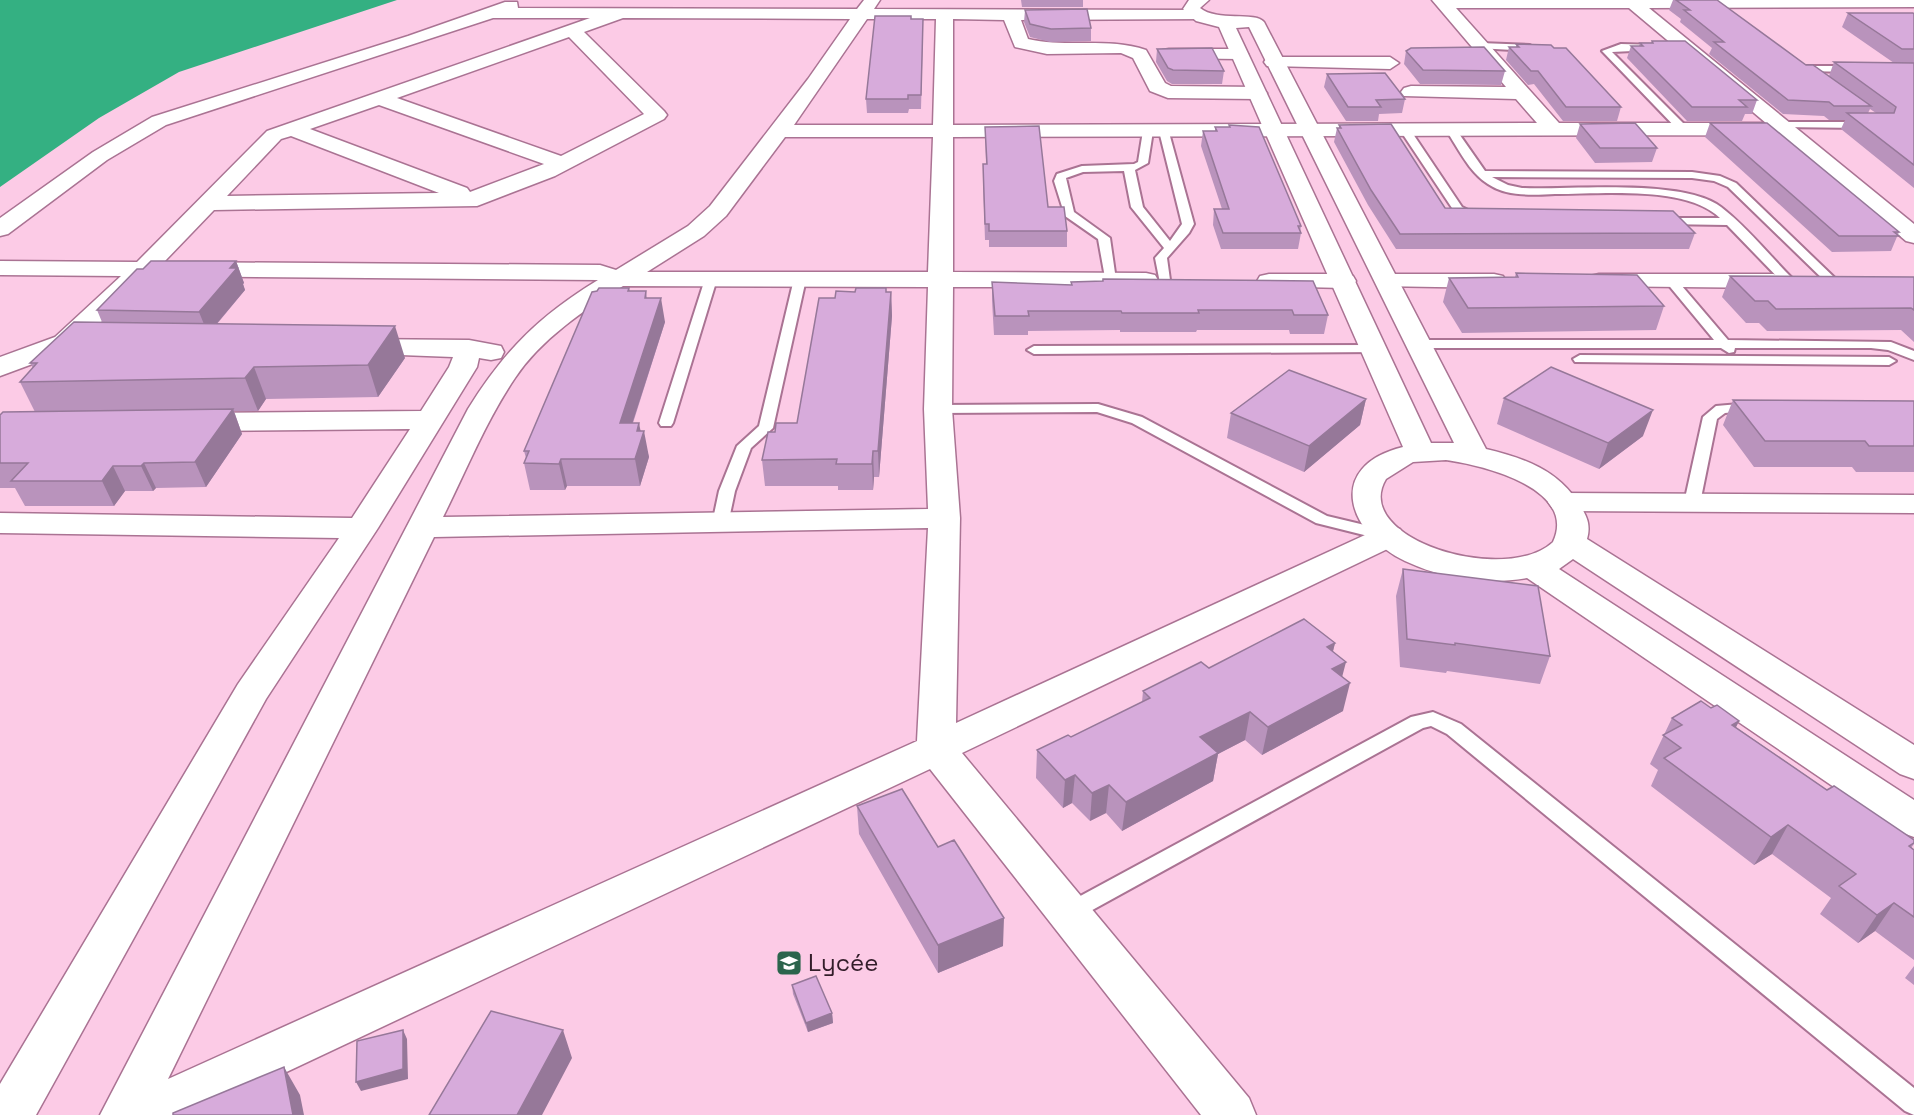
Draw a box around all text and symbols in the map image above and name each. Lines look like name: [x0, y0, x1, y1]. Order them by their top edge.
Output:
place label: Lycée: [808, 947, 878, 978]
school or university icon: Lycée: [774, 948, 804, 978]

